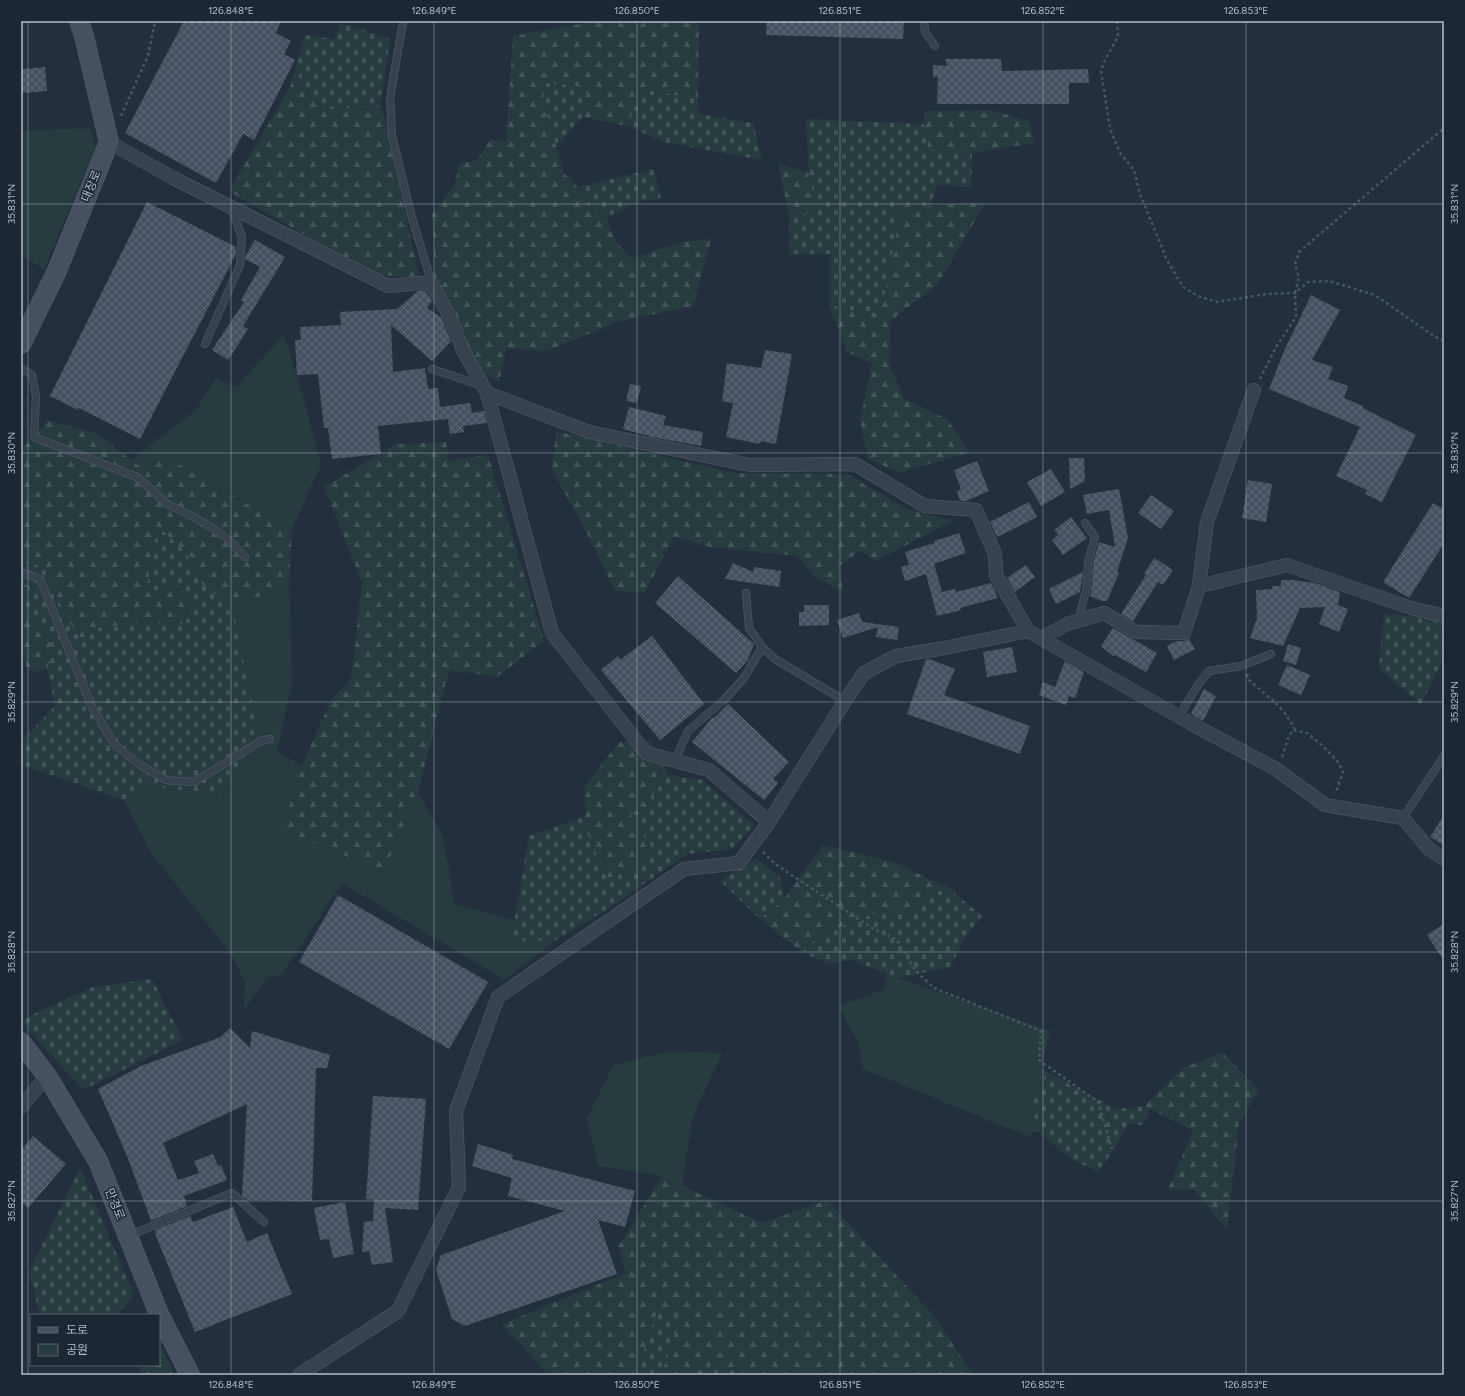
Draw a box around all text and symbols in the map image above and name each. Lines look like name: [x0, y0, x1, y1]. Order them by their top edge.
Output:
text: 126.848°E: [208, 4, 254, 17]
text: 126.849°E: [411, 4, 457, 17]
text: 126.850°E: [614, 4, 660, 17]
text: 126.851°E: [818, 4, 862, 17]
text: 126.852°E: [1021, 4, 1065, 17]
text: 126.853°E: [1224, 4, 1268, 17]
street label: 대장로: [78, 168, 104, 204]
text: 35.831°N: [5, 184, 18, 224]
text: 35.831°N: [1448, 184, 1461, 224]
text: 35.830°N: [5, 432, 18, 474]
text: 35.830°N: [1448, 432, 1461, 474]
text: 35.829°N: [5, 681, 18, 723]
text: 35.829°N: [1448, 681, 1461, 723]
text: 35.828°N: [5, 931, 18, 973]
text: 35.828°N: [1448, 931, 1461, 973]
text: 35.827°N: [5, 1180, 18, 1222]
text: 35.827°N: [1448, 1180, 1461, 1222]
street label: 만경로: [102, 1186, 128, 1222]
legend: [30, 1314, 160, 1366]
text: 도로: [66, 1323, 88, 1337]
text: 공원: [66, 1343, 88, 1357]
text: 126.848°E: [208, 1378, 254, 1391]
text: 126.849°E: [411, 1378, 457, 1391]
text: 126.850°E: [614, 1378, 660, 1391]
text: 126.851°E: [818, 1378, 862, 1391]
text: 126.852°E: [1021, 1378, 1065, 1391]
text: 126.853°E: [1224, 1378, 1268, 1391]

